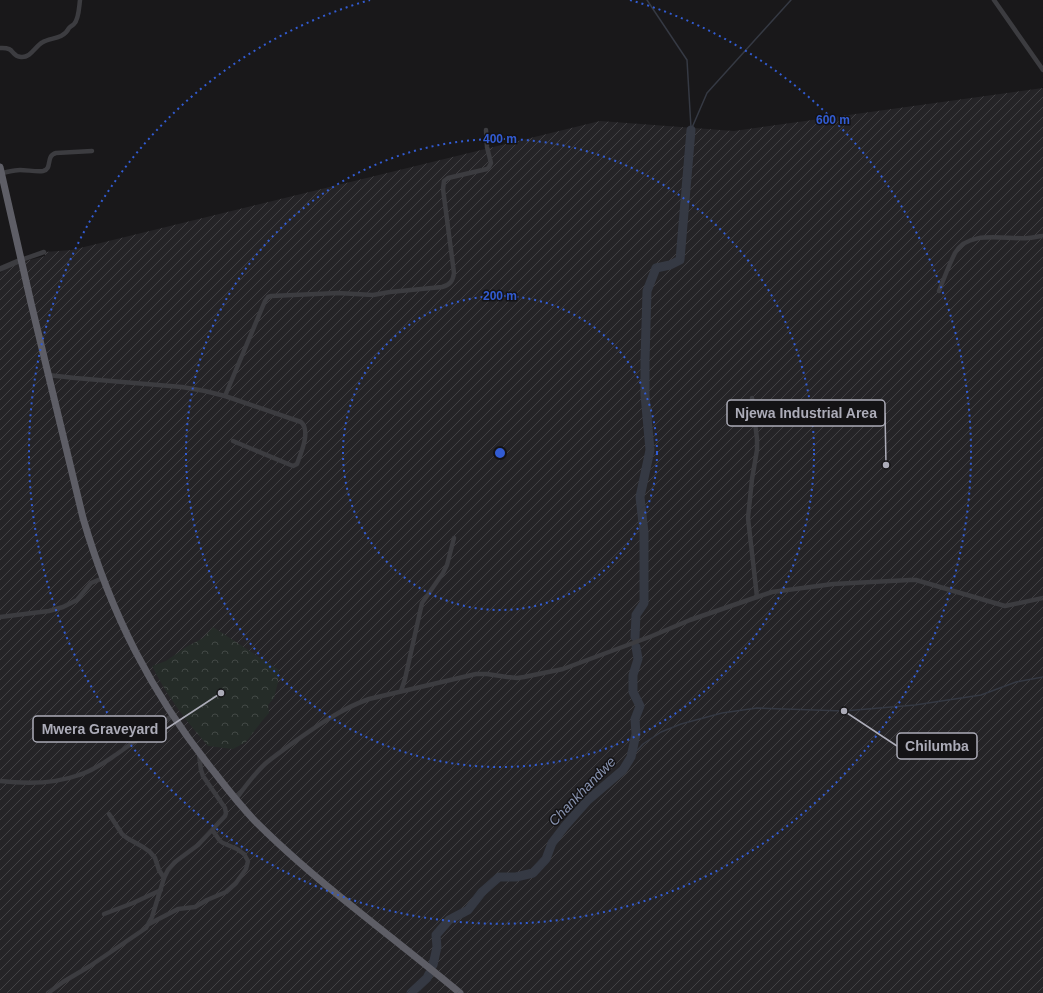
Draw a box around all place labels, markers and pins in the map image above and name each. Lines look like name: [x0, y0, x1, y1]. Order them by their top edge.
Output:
callout: Njewa Industrial Area: [727, 400, 885, 426]
centre of rings: [493, 446, 507, 460]
callout: Mwera Graveyard: [33, 716, 166, 742]
callout: Chilumba: [897, 733, 977, 759]

